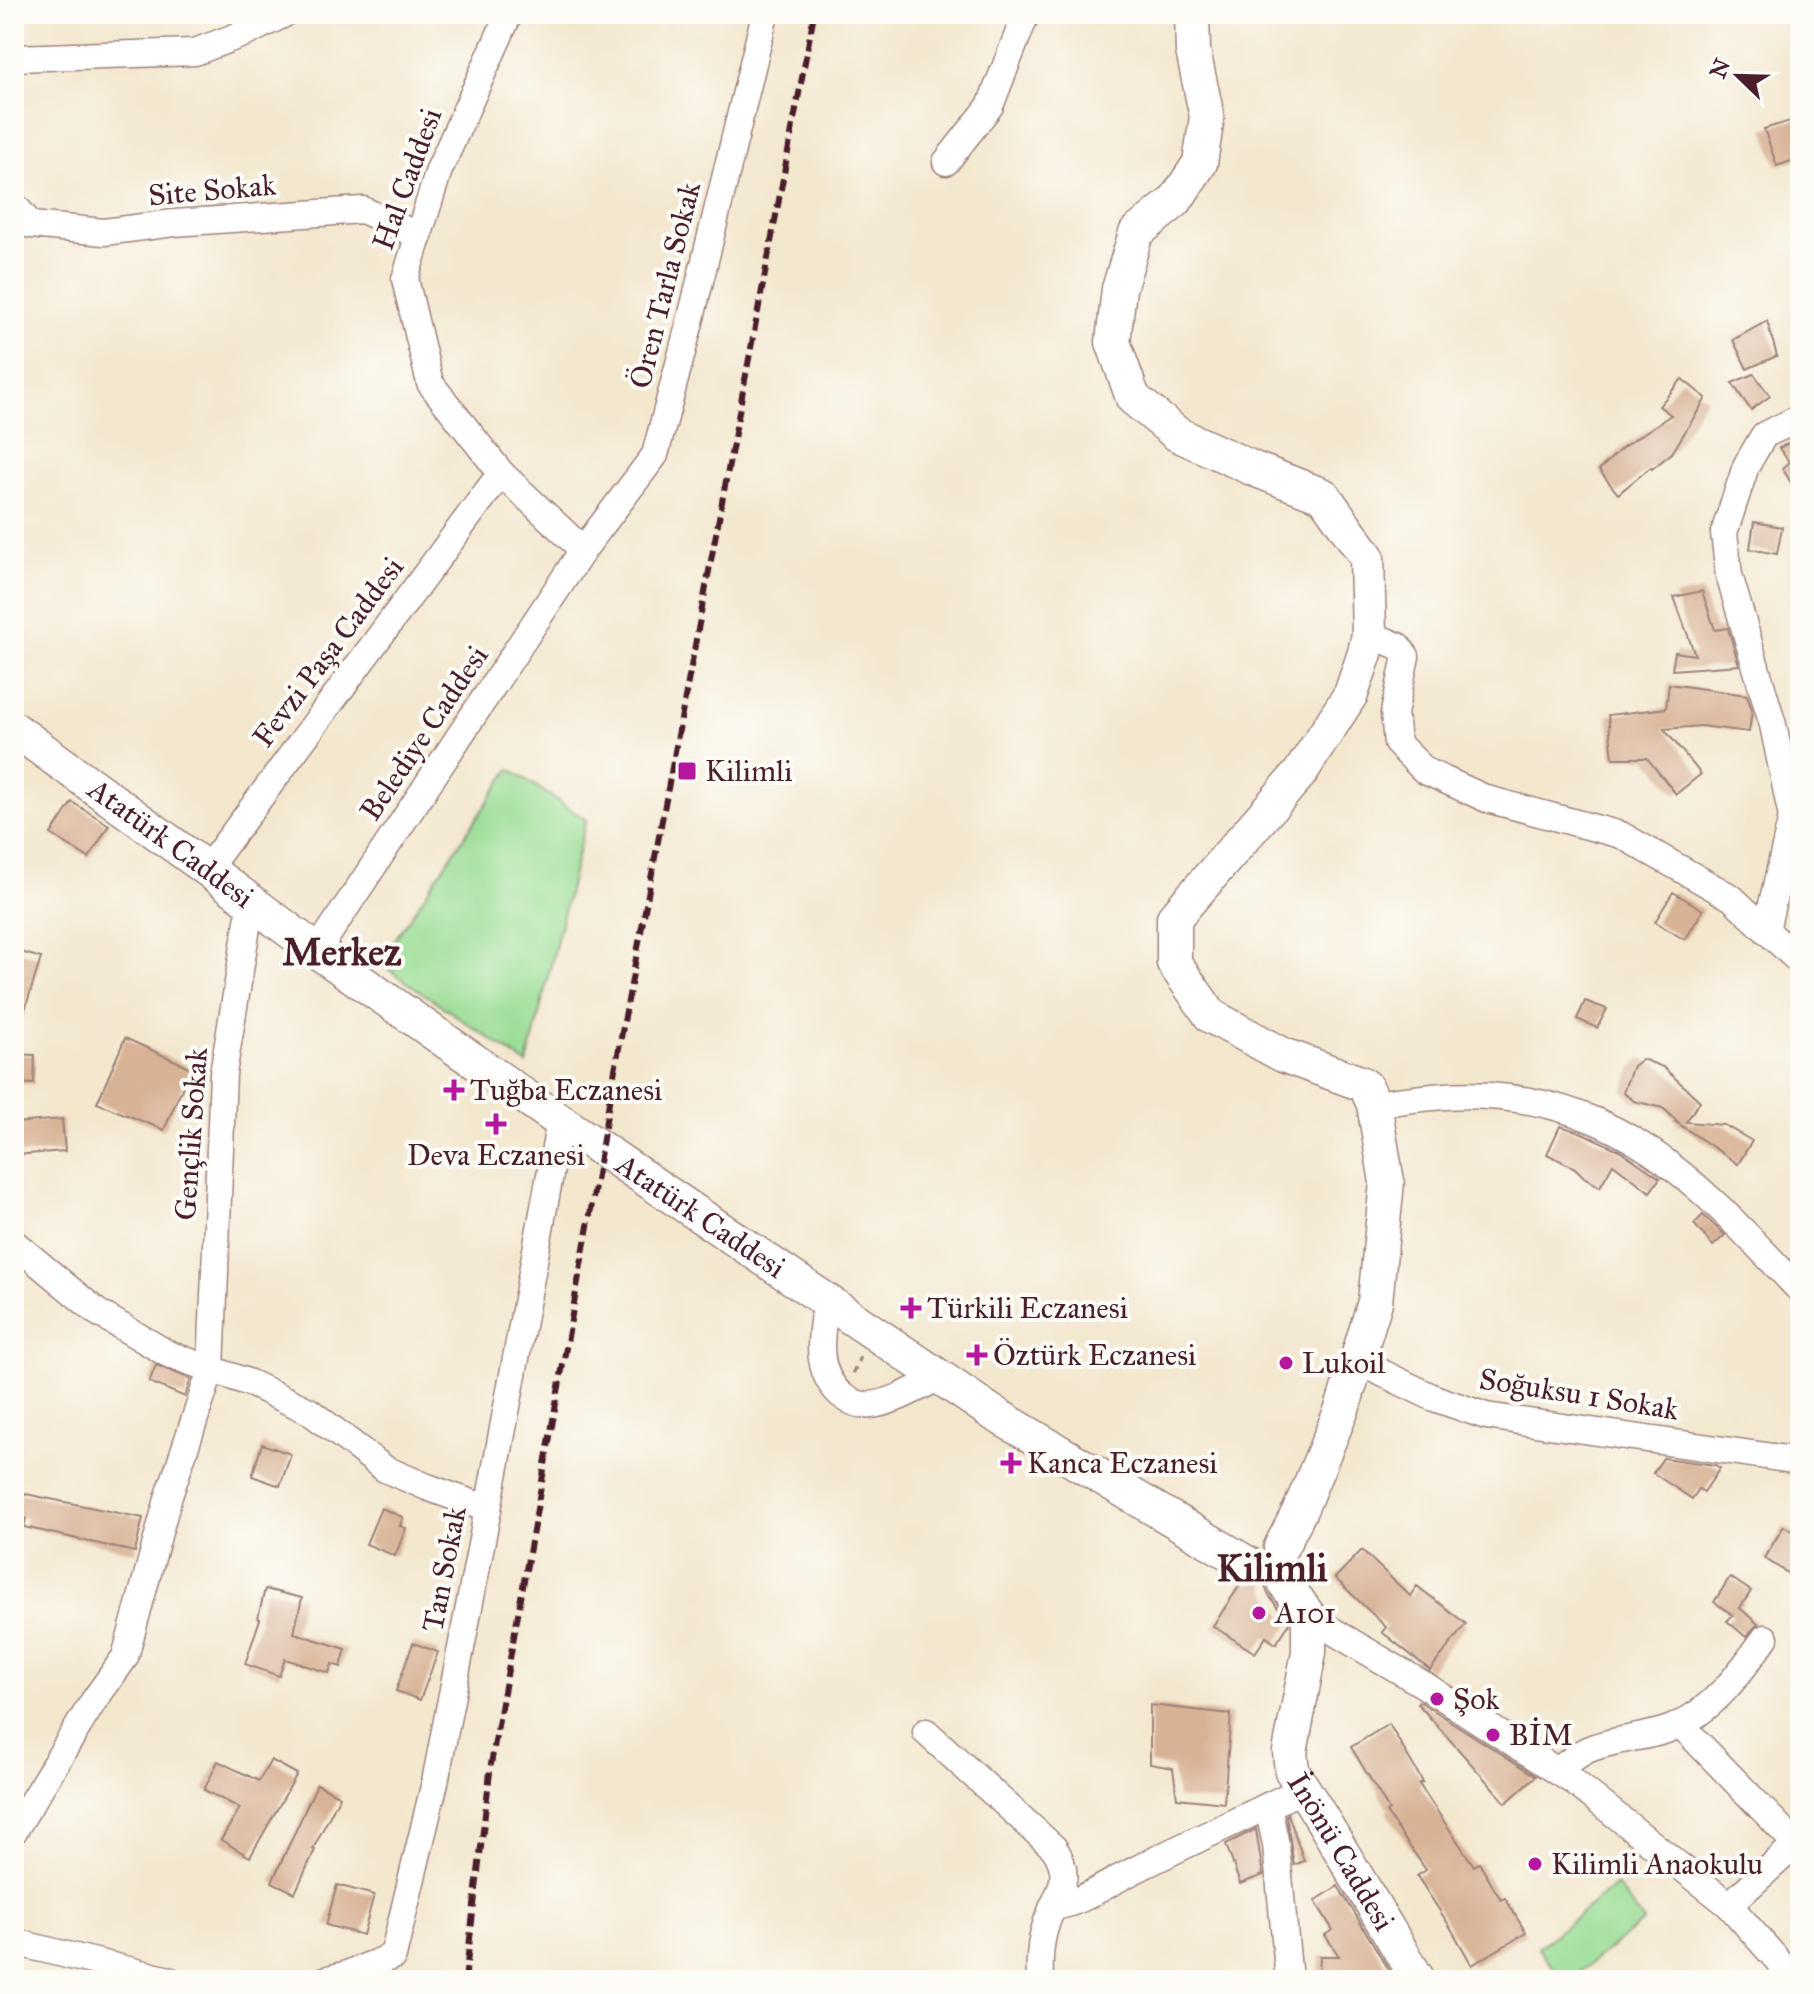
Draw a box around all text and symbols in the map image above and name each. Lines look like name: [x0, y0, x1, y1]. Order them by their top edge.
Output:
north arrow: [1698, 36, 1778, 116]
text: N: [1704, 54, 1736, 82]
street label: Hal Caddesi: [365, 103, 449, 255]
street label: Site Sokak: [147, 166, 277, 214]
street label: Ören Tarla Sokak: [622, 178, 708, 392]
street label: Fevzi Paşa Caddesi: [245, 550, 411, 754]
street label: Belediye Caddesi: [352, 639, 496, 827]
place label: Kilimli: [705, 753, 792, 789]
marker: Kilimli: [676, 760, 698, 782]
street label: Atatürk Caddesi: [79, 770, 261, 916]
district label: Merkez: [282, 929, 402, 975]
street label: Gençlik Sokak: [167, 1046, 215, 1222]
place label: Tuğba Eczanesi: [470, 1072, 662, 1108]
marker: Tuğba Eczanesi: [445, 1081, 463, 1099]
marker: Deva Eczanesi: [487, 1115, 505, 1133]
place label: Deva Eczanesi: [407, 1137, 585, 1173]
street label: Atatürk Caddesi: [608, 1145, 792, 1286]
place label: Türkili Eczanesi: [927, 1290, 1128, 1326]
marker: Türkili Eczanesi: [902, 1299, 920, 1317]
place label: Öztürk Eczanesi: [993, 1337, 1196, 1373]
place label: Lukoil: [1302, 1345, 1386, 1381]
marker: Öztürk Eczanesi: [968, 1346, 986, 1364]
marker: Lukoil: [1277, 1354, 1295, 1372]
street label: Soğuksu 1 Sokak: [1477, 1360, 1681, 1428]
place label: Kanca Eczanesi: [1027, 1445, 1218, 1481]
marker: Kanca Eczanesi: [1002, 1454, 1020, 1472]
street label: Tan Sokak: [414, 1503, 474, 1635]
district label: Kilimli: [1217, 1545, 1328, 1591]
place label: A101: [1273, 1595, 1336, 1631]
marker: A101: [1250, 1604, 1268, 1622]
place label: Şok: [1453, 1681, 1499, 1717]
marker: Şok: [1428, 1690, 1446, 1708]
place label: BİM: [1509, 1717, 1573, 1753]
marker: BİM: [1484, 1726, 1502, 1744]
street label: İnönü Caddesi: [1280, 1766, 1402, 1937]
place label: Kilimli Anaokulu: [1551, 1846, 1763, 1882]
marker: Kilimli Anaokulu: [1526, 1855, 1544, 1873]

